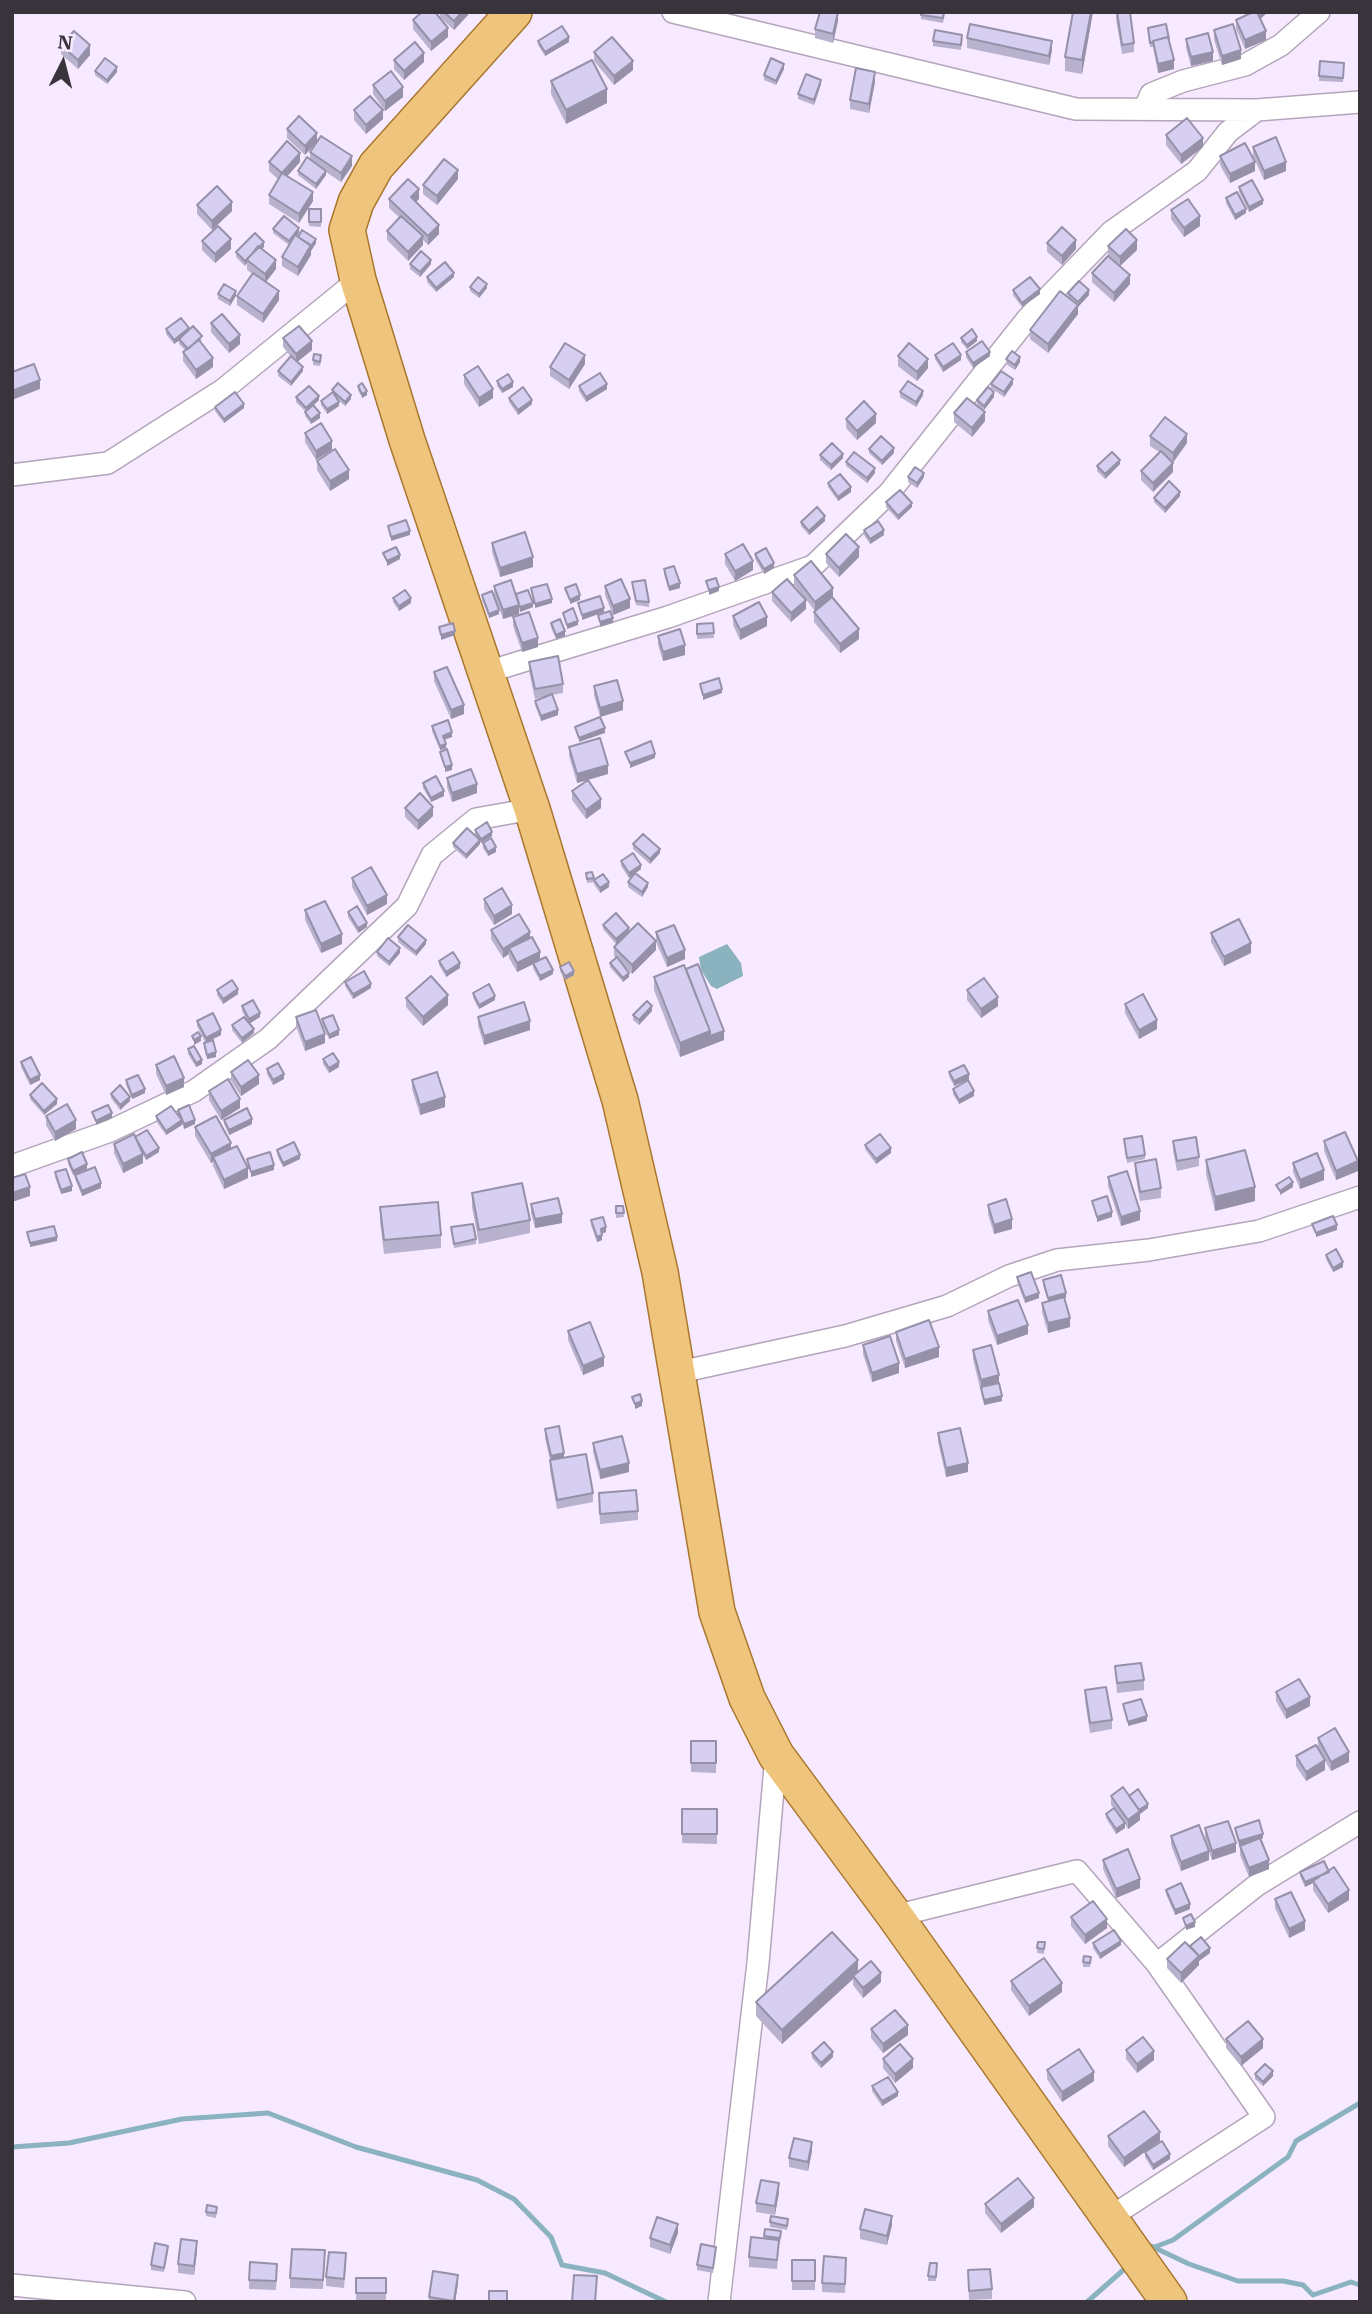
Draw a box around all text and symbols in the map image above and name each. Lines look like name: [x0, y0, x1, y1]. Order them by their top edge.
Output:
north arrow: [28, 28, 98, 98]
text: N: [56, 29, 74, 55]

